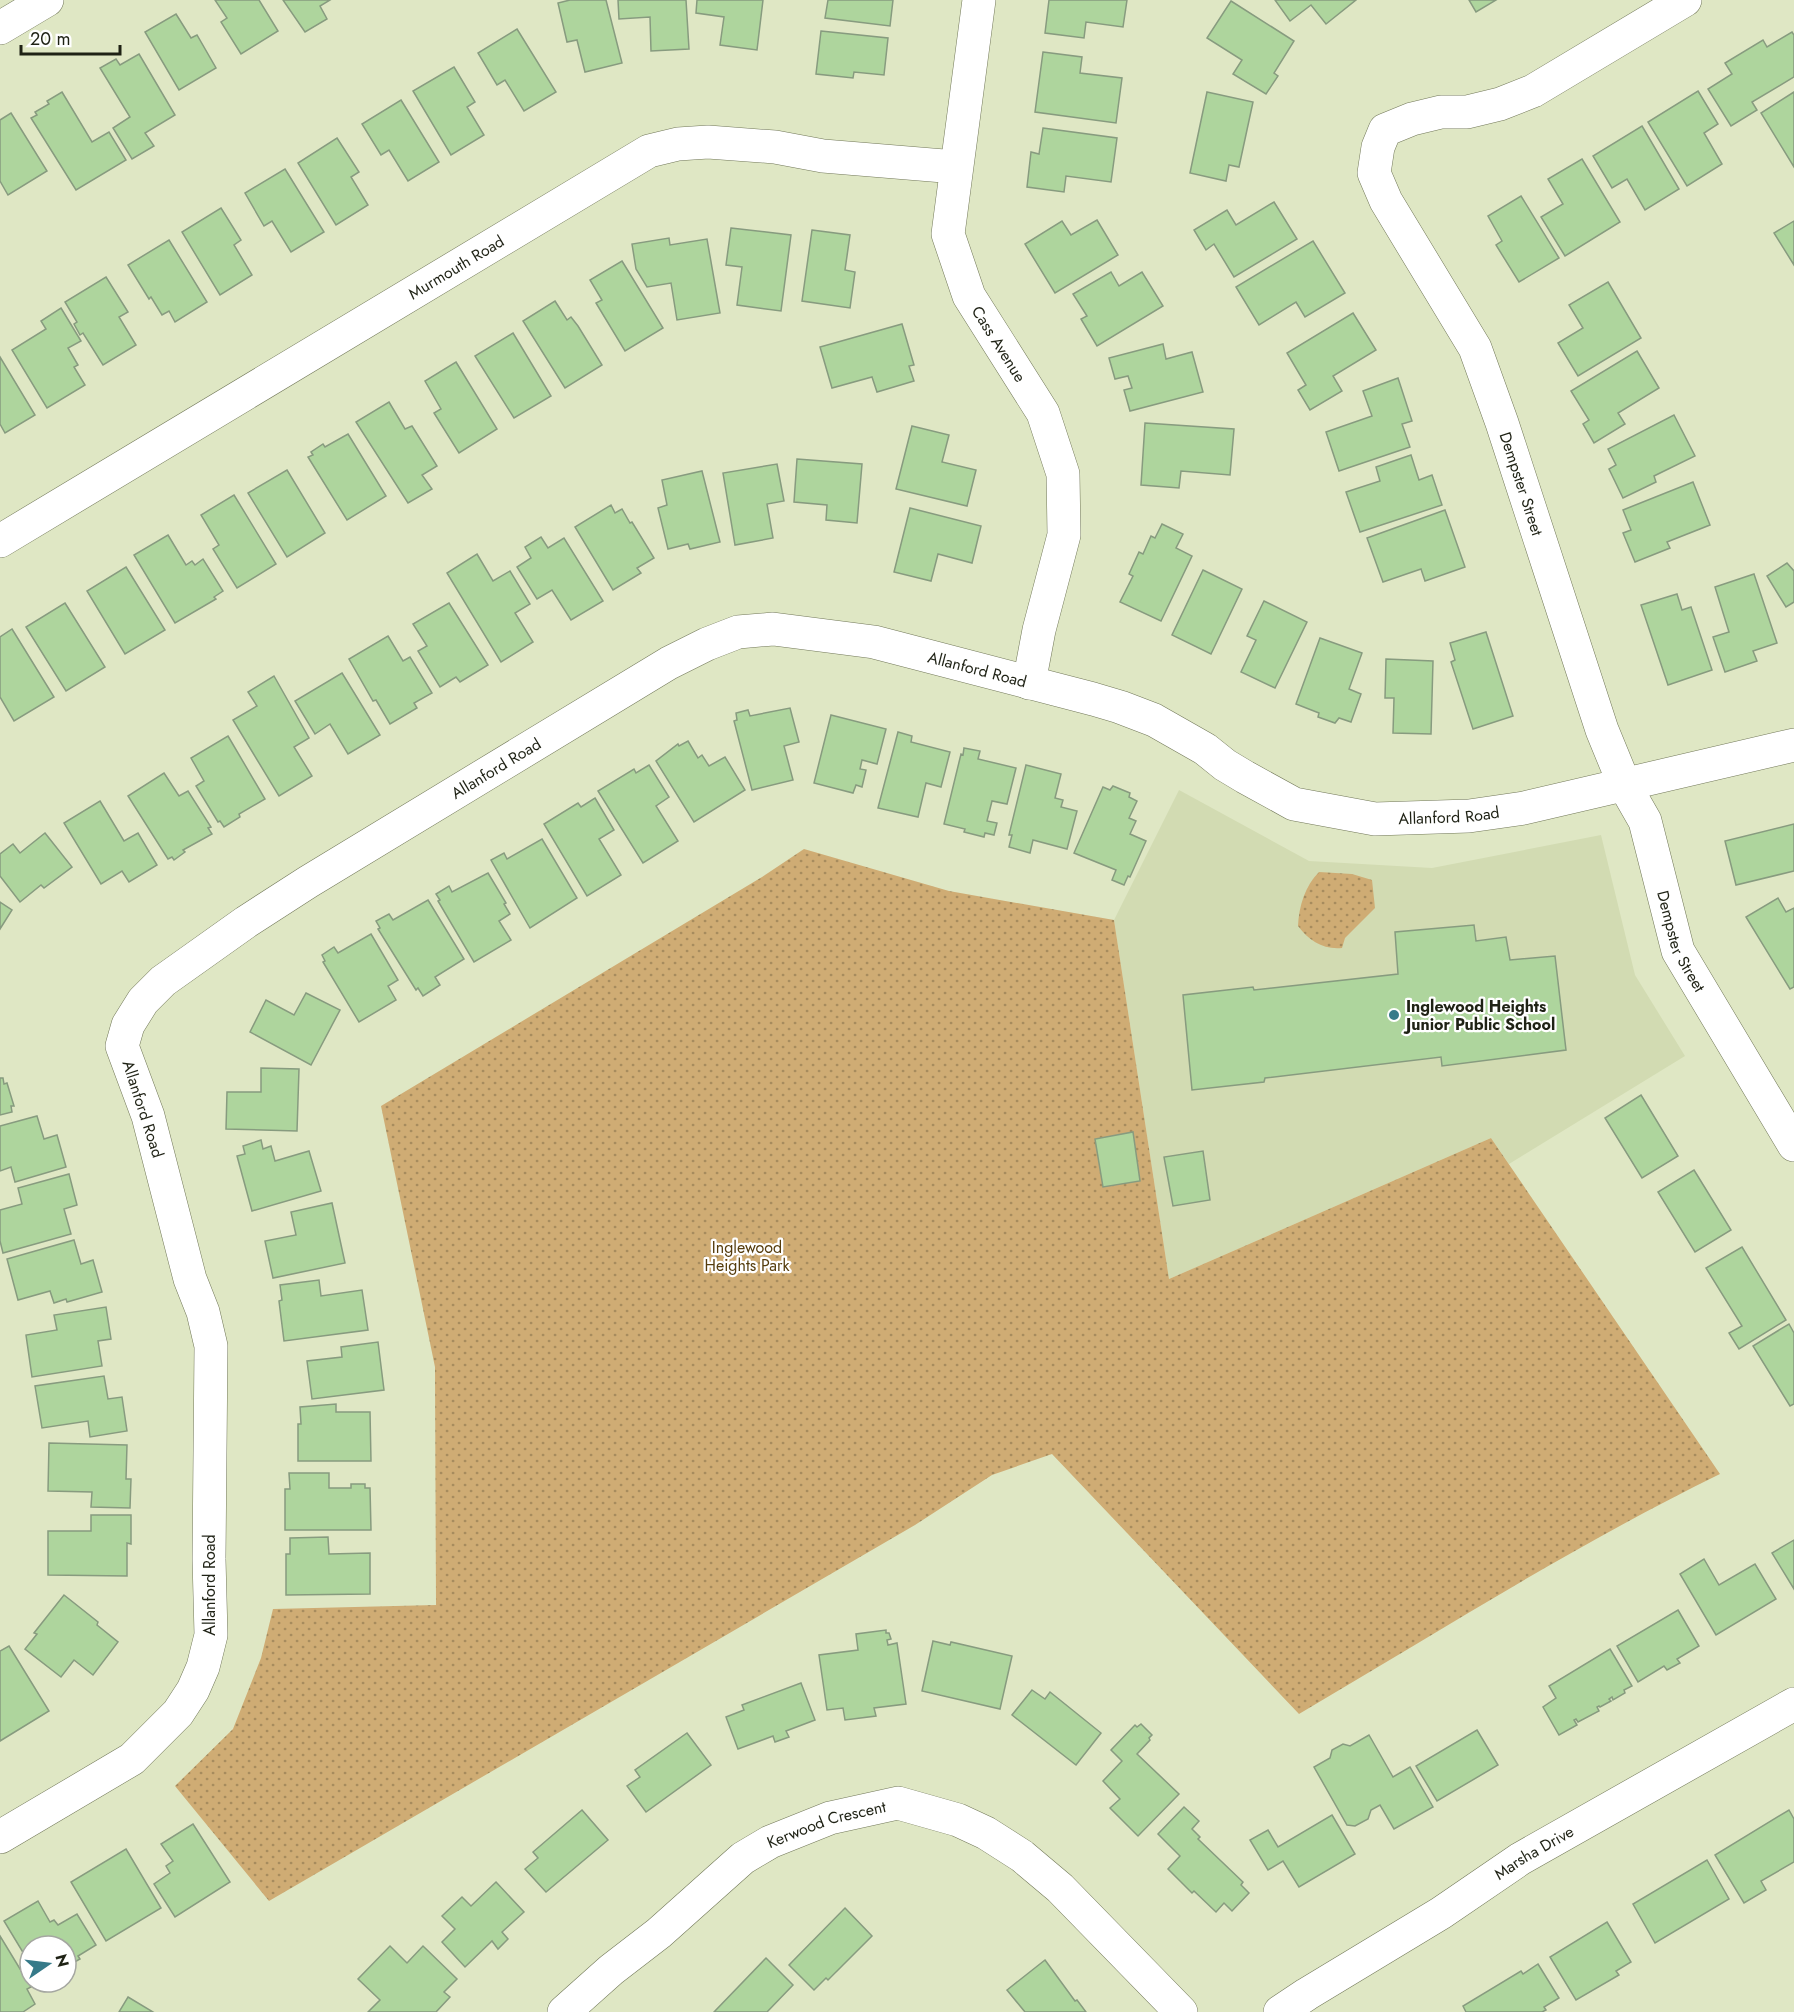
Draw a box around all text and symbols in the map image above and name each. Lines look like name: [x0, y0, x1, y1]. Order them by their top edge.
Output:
scale bar: [21, 18, 120, 56]
text: 20 m: [30, 26, 70, 52]
street label: Murmouth Road: [404, 229, 508, 305]
street label: Cass Avenue: [966, 301, 1032, 386]
street label: Dempster Street: [1494, 429, 1549, 539]
street label: Allanford Road: [925, 645, 1029, 693]
street label: Allanford Road: [446, 732, 545, 804]
street label: Allanford Road: [1398, 800, 1501, 830]
street label: Dempster Street: [1652, 888, 1711, 996]
place label: Inglewood Heights Junior Public School: [1403, 995, 1555, 1036]
marker: Inglewood Heights Junior Public School: [1387, 1008, 1401, 1022]
street label: Allanford Road: [116, 1057, 170, 1161]
park label: Inglewood Heights Park: [705, 1236, 790, 1277]
street label: Allanford Road: [198, 1534, 221, 1636]
street label: Kerwood Crescent: [763, 1795, 888, 1854]
street label: Marsha Drive: [1489, 1820, 1578, 1885]
north arrow: [18, 1934, 78, 1994]
text: N: [49, 1952, 75, 1969]

